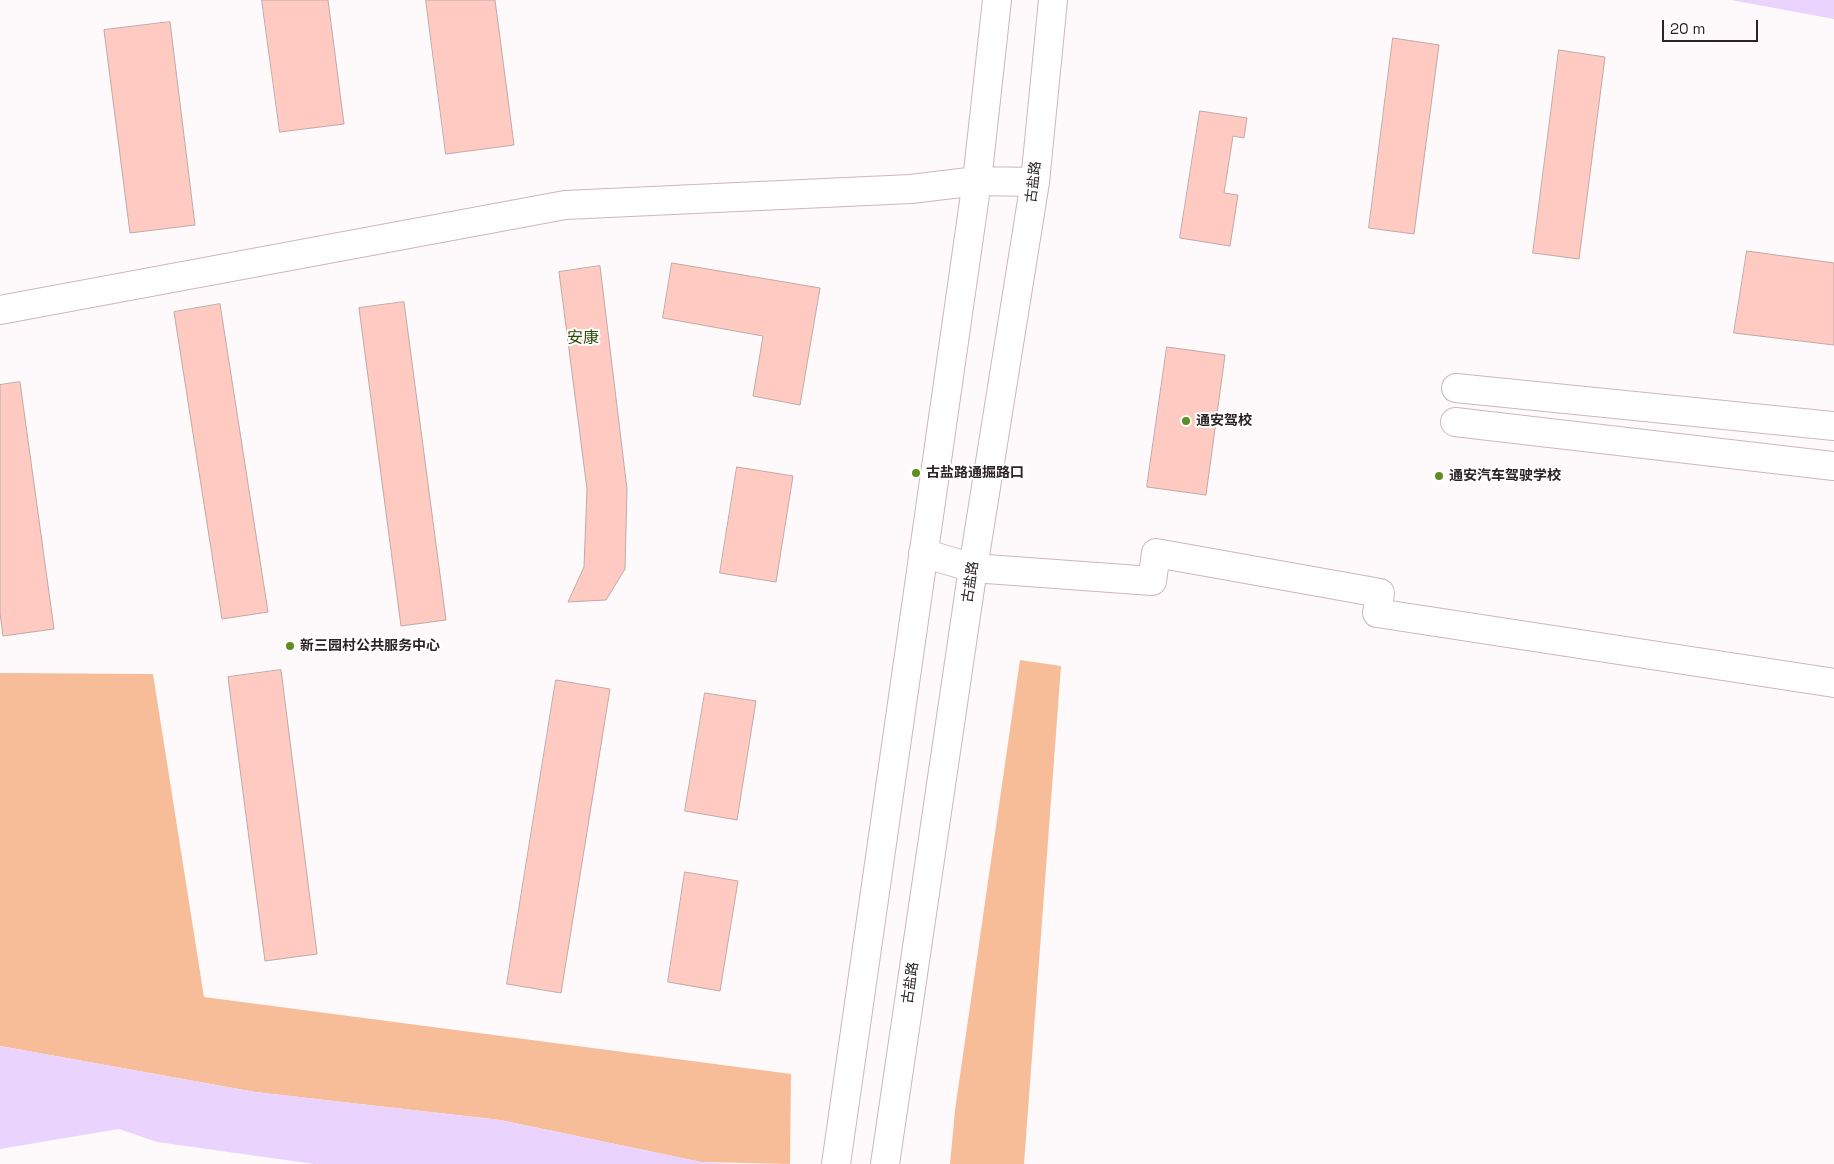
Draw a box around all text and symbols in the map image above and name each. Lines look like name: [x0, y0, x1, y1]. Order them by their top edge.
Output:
scale bar: [1664, 10, 1760, 42]
text: 20 m: [1670, 19, 1705, 38]
street label: 古盐路: [1023, 160, 1045, 204]
district label: 安康: [567, 329, 599, 349]
place label: 通安驾校: [1196, 413, 1252, 429]
marker: 通安驾校: [1180, 415, 1192, 427]
place label: 古盐路通掘路口: [926, 465, 1024, 481]
marker: 古盐路通掘路口: [910, 467, 922, 479]
place label: 通安汽车驾驶学校: [1449, 468, 1561, 484]
marker: 通安汽车驾驶学校: [1433, 470, 1445, 482]
street label: 古盐路: [959, 560, 983, 604]
place label: 新三园村公共服务中心: [300, 638, 440, 654]
marker: 新三园村公共服务中心: [284, 640, 296, 652]
street label: 古盐路: [900, 961, 922, 1005]

